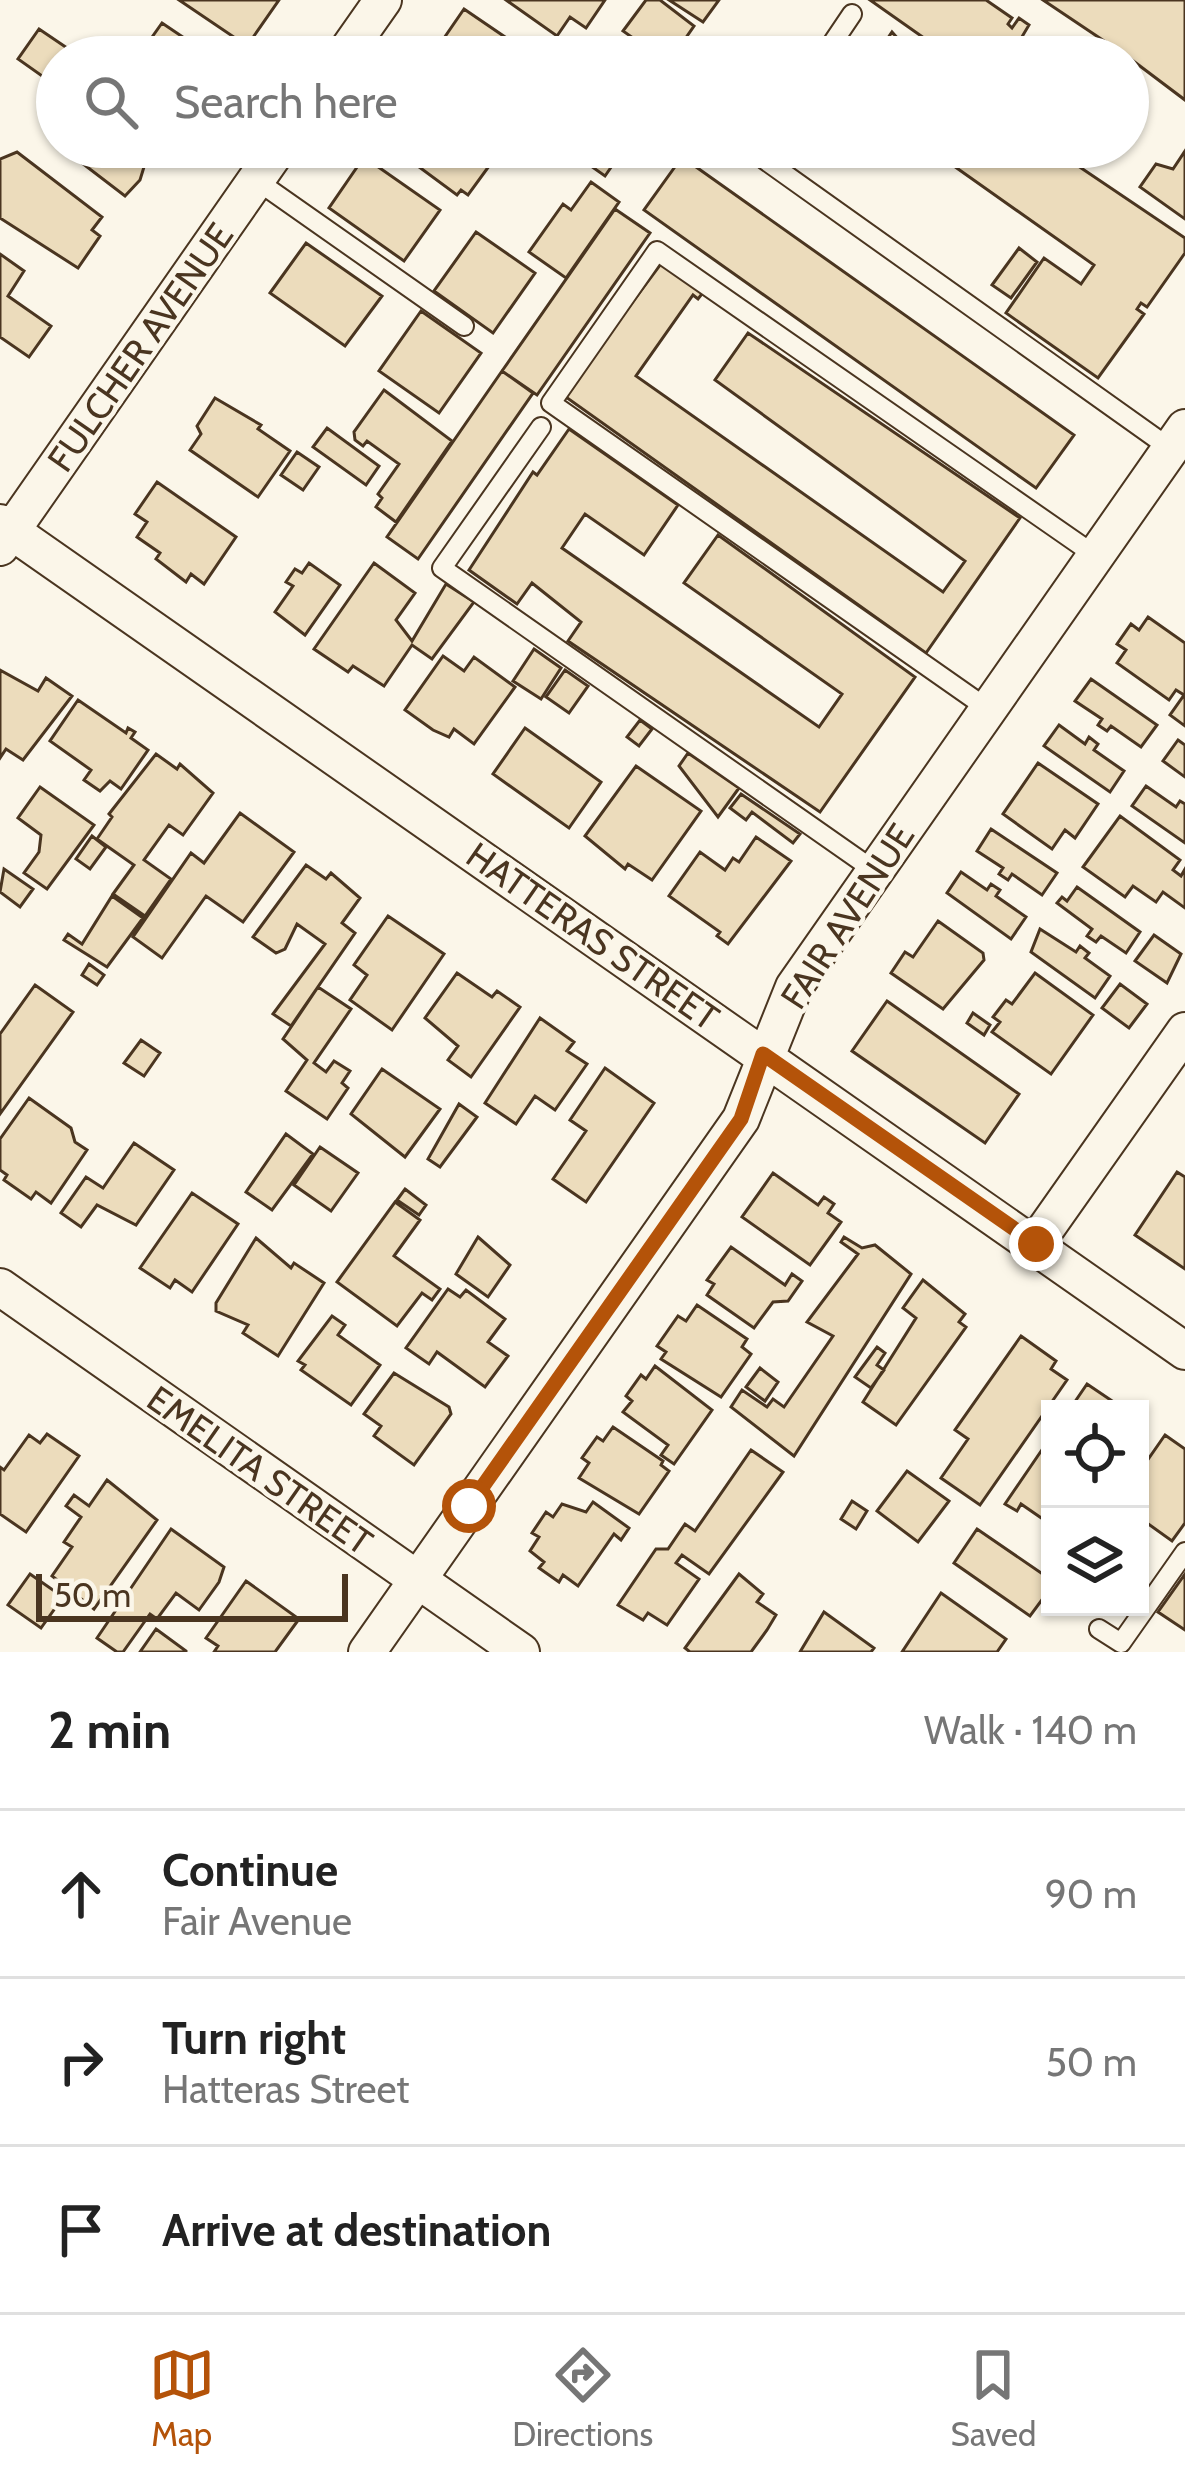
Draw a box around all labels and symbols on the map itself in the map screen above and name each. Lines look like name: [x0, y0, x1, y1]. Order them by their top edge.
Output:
street label: FULCHER AVENUE: [38, 214, 242, 480]
street label: FAIR AVENUE: [771, 815, 923, 1017]
street label: HATTERAS STREET: [458, 833, 728, 1039]
route end: [1009, 1217, 1063, 1271]
street label: EMELITA STREET: [139, 1376, 381, 1564]
route start: [442, 1479, 496, 1533]
scale bar: [36, 1568, 348, 1621]

